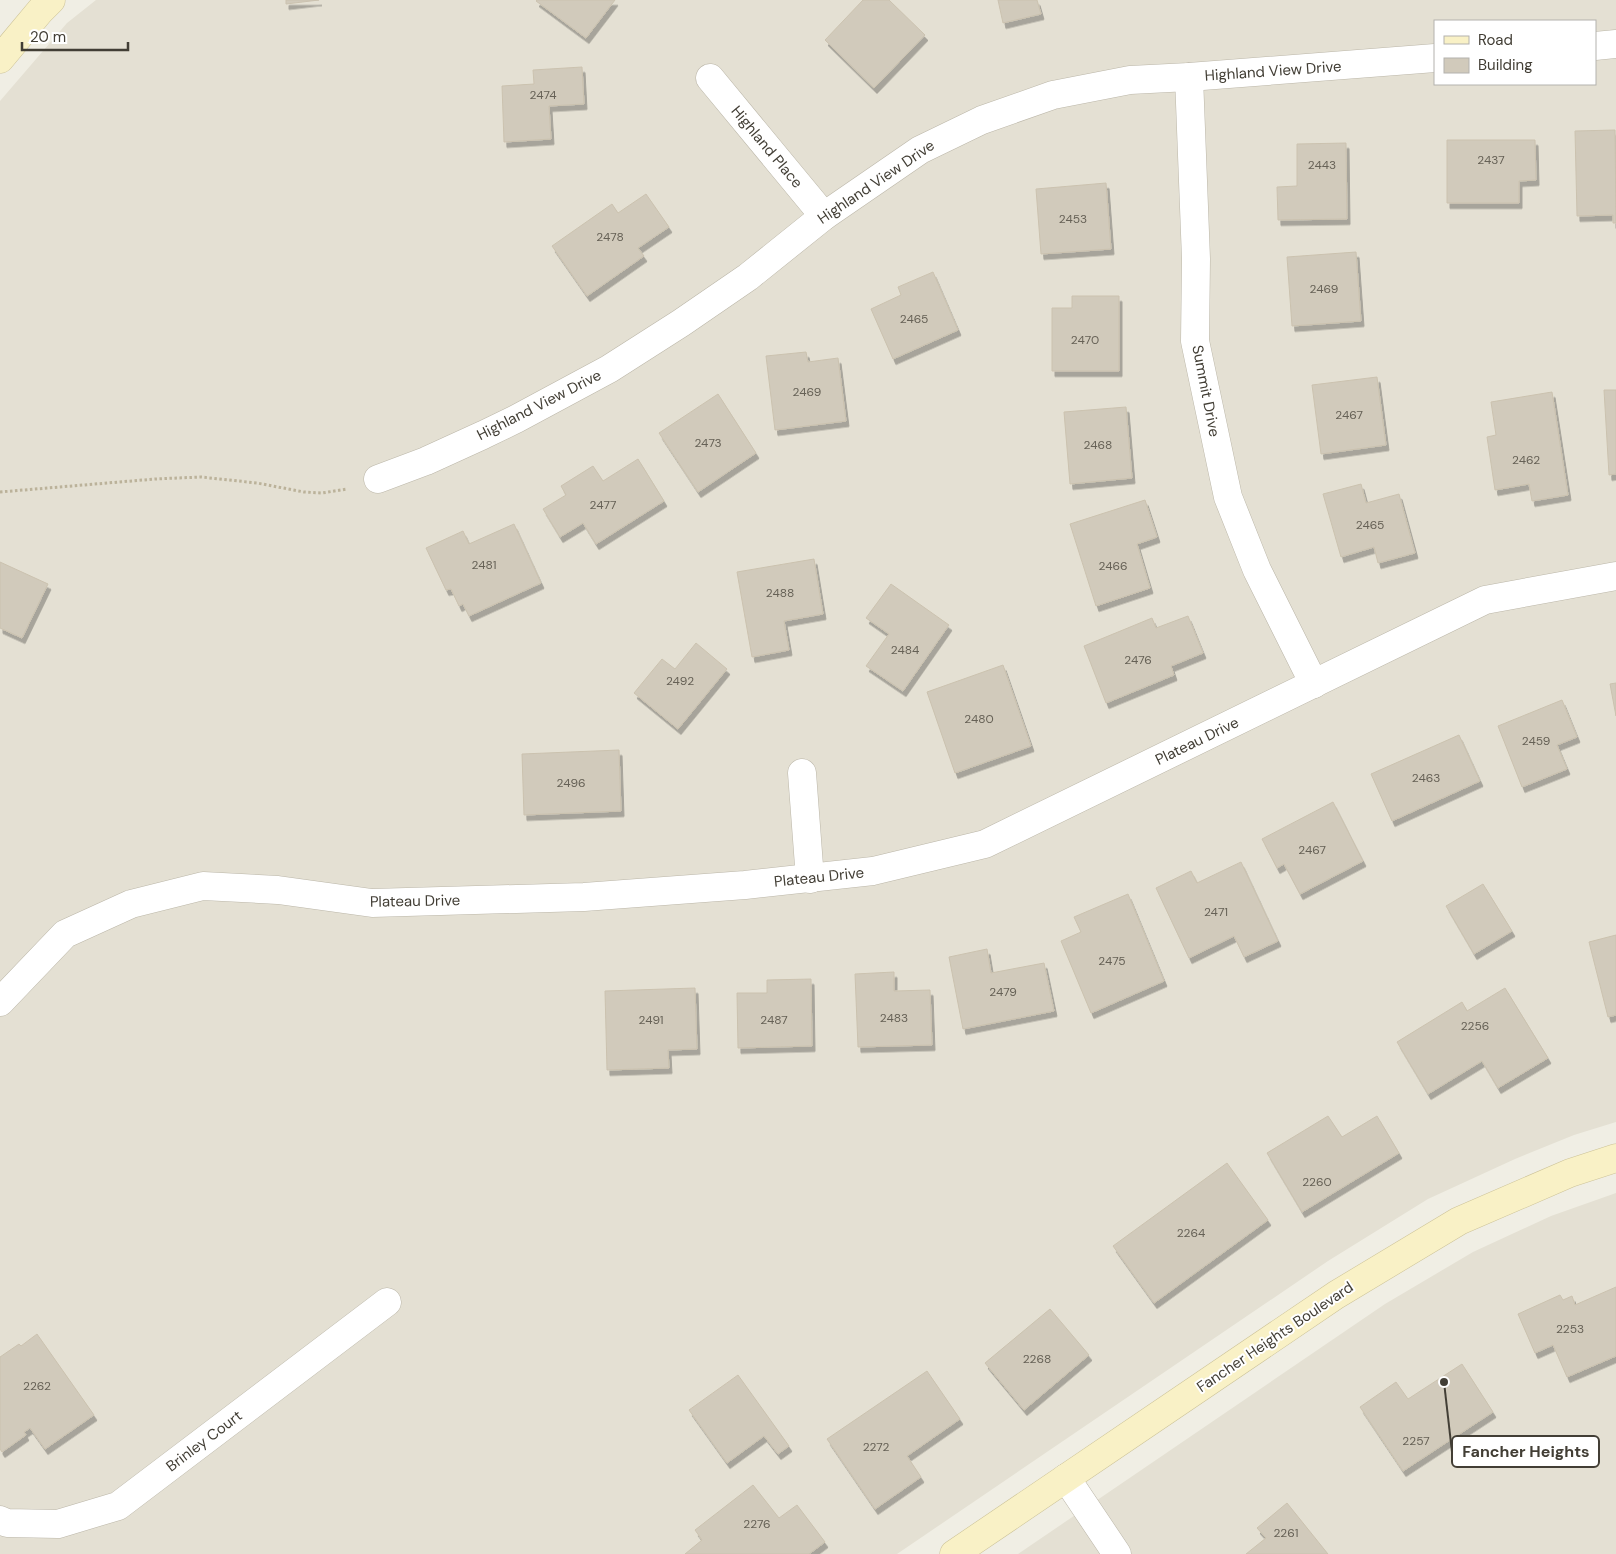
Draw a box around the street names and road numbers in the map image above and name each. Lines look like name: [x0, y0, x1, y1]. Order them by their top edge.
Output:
street label: Highland View Drive: [1204, 56, 1342, 86]
street label: Highland Place: [727, 102, 807, 192]
street label: Highland View Drive: [814, 135, 938, 229]
street label: Summit Drive: [1187, 343, 1225, 439]
street label: Highland View Drive: [473, 365, 605, 445]
street label: Plateau Drive: [1152, 712, 1242, 770]
street label: Plateau Drive: [773, 862, 865, 892]
street label: Plateau Drive: [370, 890, 460, 912]
street label: Fancher Heights Boulevard: [1193, 1277, 1357, 1397]
street label: Brinley Court: [162, 1406, 246, 1476]

